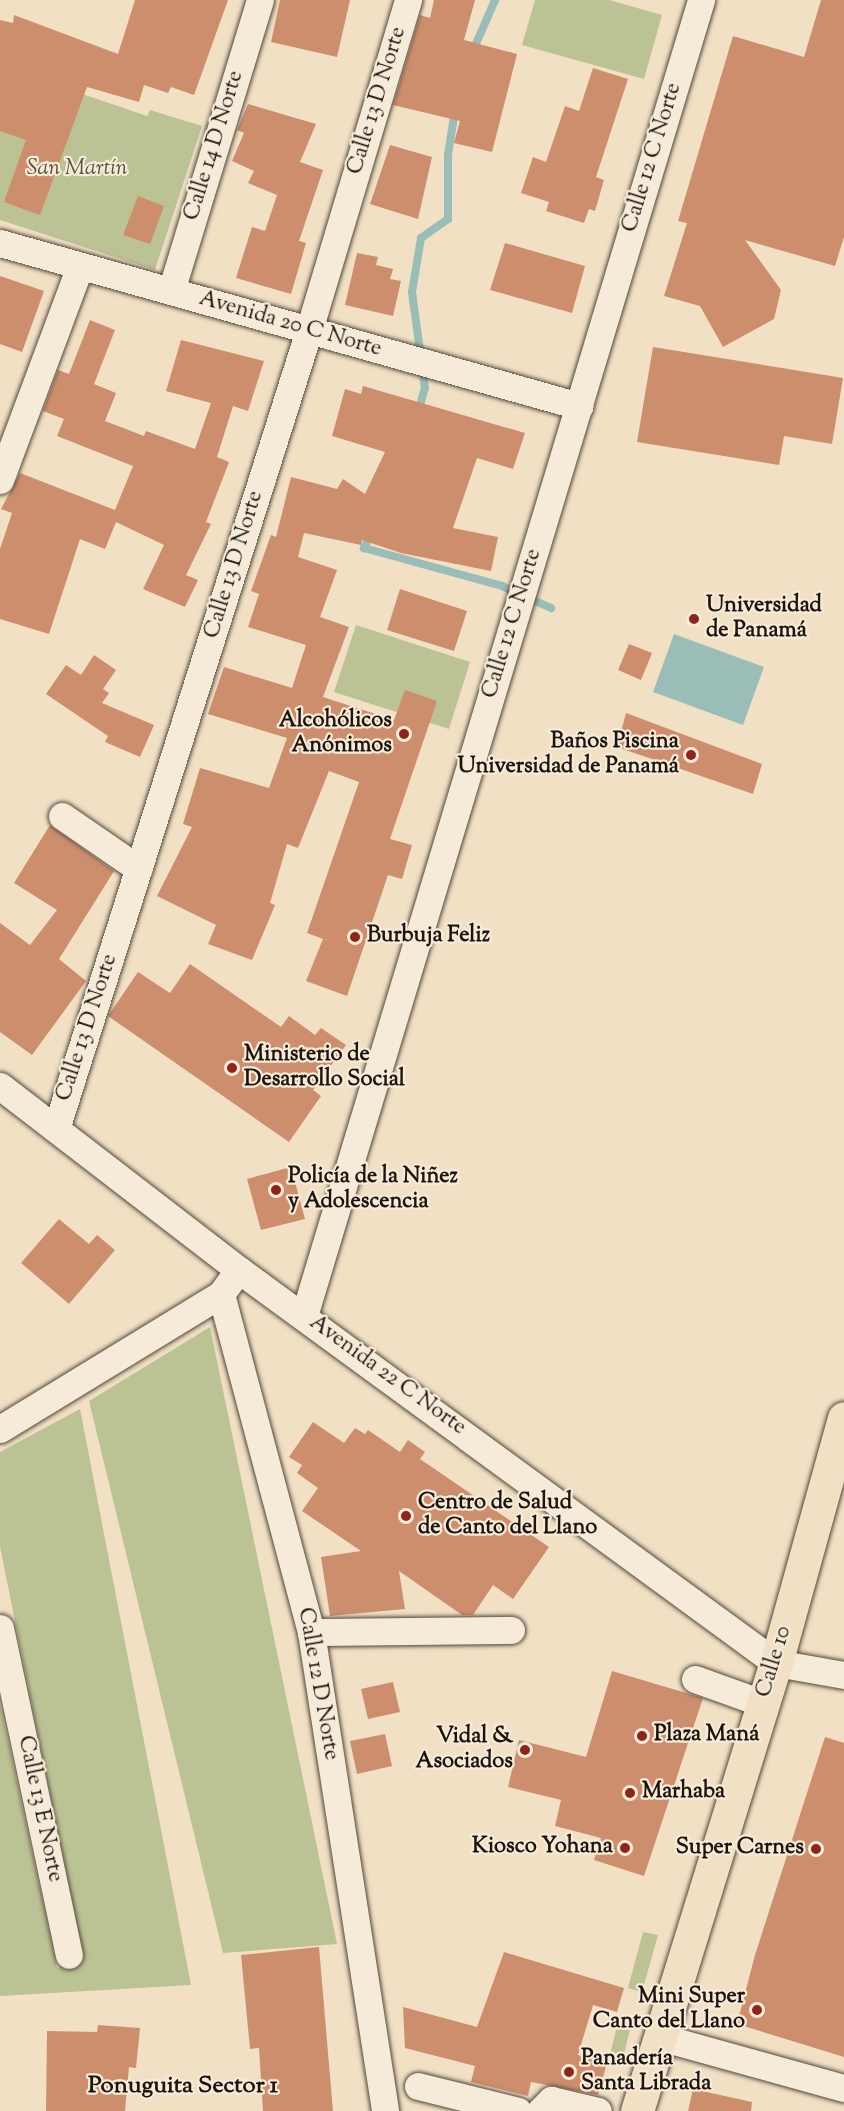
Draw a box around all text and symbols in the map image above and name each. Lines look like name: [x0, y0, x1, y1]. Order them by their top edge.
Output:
street label: Calle 13 D Norte: [343, 24, 413, 178]
street label: Calle 14 D Norte: [180, 68, 250, 224]
street label: Calle 12 C Norte: [618, 80, 688, 236]
park label: San Martín: [27, 157, 127, 183]
street label: Avenida 20 C Norte: [196, 286, 384, 364]
street label: Calle 13 D Norte: [200, 488, 270, 642]
street label: Calle 12 C Norte: [478, 546, 548, 702]
place label: Universidad de Panamá: [706, 593, 822, 644]
marker: Universidad de Panamá: [687, 612, 701, 626]
place label: Alcohólicos Anónimos: [279, 708, 392, 760]
marker: Alcohólicos Anónimos: [397, 727, 411, 741]
place label: Baños Piscina Universidad de Panamá: [458, 729, 679, 780]
marker: Baños Piscina Universidad de Panamá: [684, 748, 698, 762]
place label: Burbuja Feliz: [367, 924, 490, 950]
marker: Burbuja Feliz: [348, 930, 362, 944]
street label: Calle 13 D Norte: [52, 951, 124, 1105]
place label: Ministerio de Desarrollo Social: [244, 1042, 405, 1094]
marker: Ministerio de Desarrollo Social: [225, 1061, 239, 1075]
place label: Policía de la Niñez y Adolescencia: [288, 1164, 458, 1216]
marker: Policía de la Niñez y Adolescencia: [269, 1183, 283, 1197]
street label: Avenida 22 C Norte: [304, 1310, 470, 1442]
place label: Centro de Salud de Canto del Llano: [418, 1490, 597, 1542]
marker: Centro de Salud de Canto del Llano: [399, 1509, 413, 1523]
street label: Calle 12 D Norte: [291, 1606, 343, 1762]
street label: Calle 10: [752, 1623, 798, 1701]
place label: Plaza Maná: [654, 1723, 759, 1749]
place label: Vidal & Asociados: [416, 1724, 513, 1776]
marker: Plaza Maná: [635, 1729, 649, 1743]
street label: Calle 13 E Norte: [11, 1733, 67, 1885]
marker: Vidal & Asociados: [518, 1743, 532, 1757]
place label: Marhaba: [642, 1780, 725, 1806]
marker: Marhaba: [623, 1786, 637, 1800]
place label: Kiosco Yohana: [472, 1835, 613, 1861]
place label: Super Carnes: [676, 1836, 804, 1862]
marker: Kiosco Yohana: [618, 1841, 632, 1855]
marker: Super Carnes: [809, 1842, 823, 1856]
place label: Mini Super Canto del Llano: [593, 1984, 745, 2036]
marker: Mini Super Canto del Llano: [750, 2003, 764, 2017]
place label: Panadería Santa Librada: [581, 2046, 711, 2098]
marker: Panadería Santa Librada: [562, 2065, 576, 2079]
district label: Ponuguita Sector 1: [88, 2073, 278, 2101]

